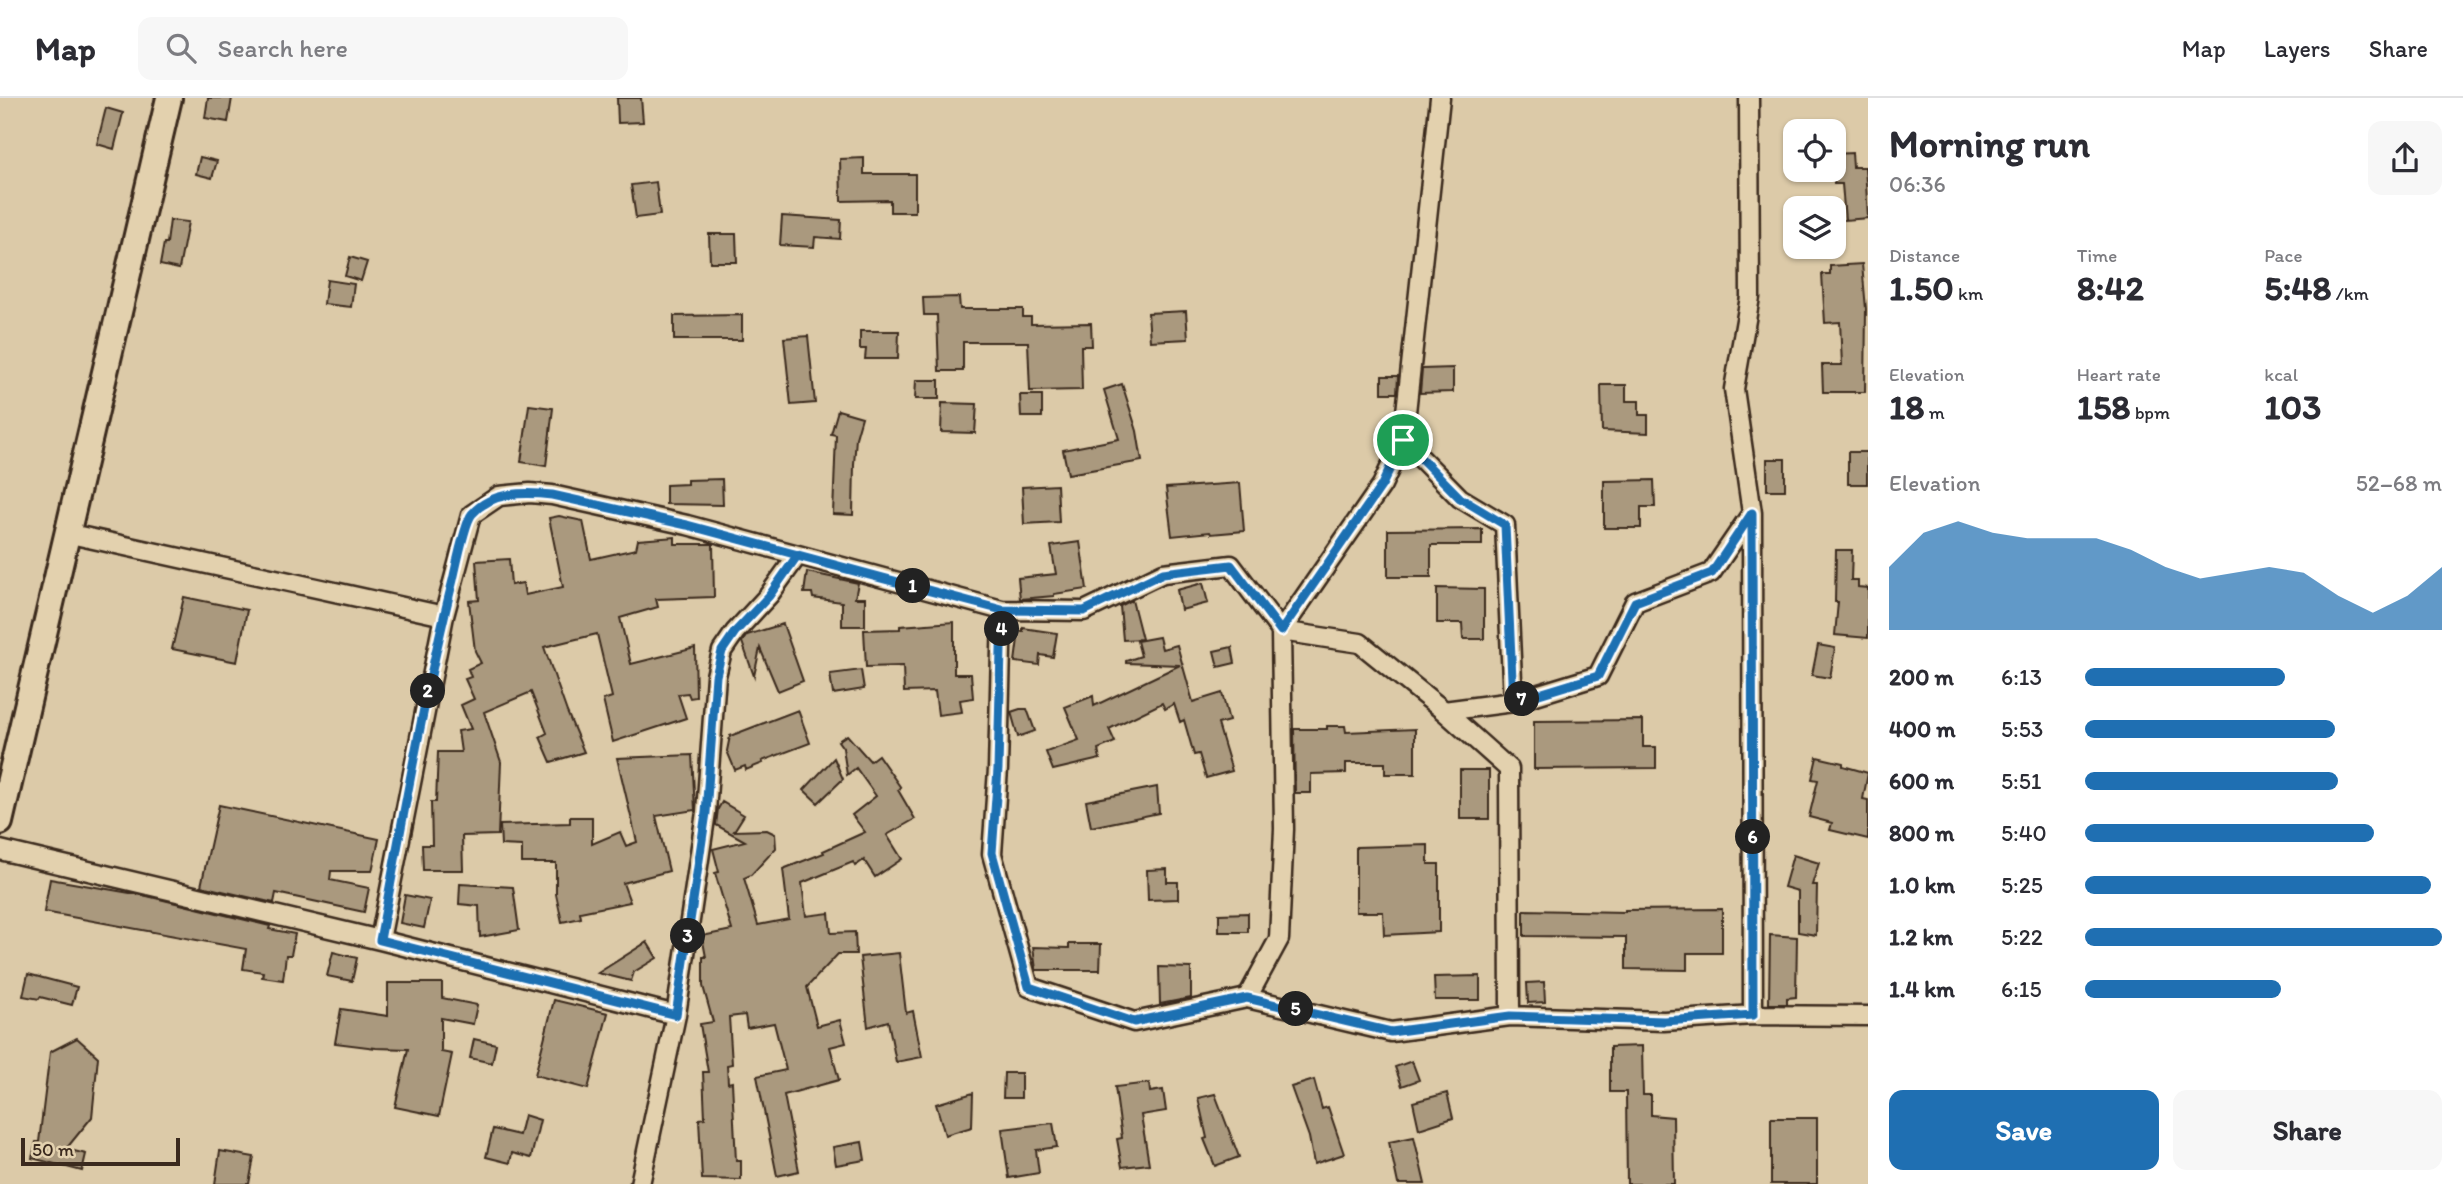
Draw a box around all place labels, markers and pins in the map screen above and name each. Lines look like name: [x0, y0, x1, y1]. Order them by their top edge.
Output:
pin: [1373, 410, 1433, 470]
pin: 1: [895, 568, 930, 603]
pin: 4: [984, 612, 1020, 646]
pin: 2: [410, 674, 446, 708]
pin: 7: [1504, 682, 1540, 716]
pin: 6: [1736, 820, 1770, 854]
pin: 3: [670, 918, 706, 954]
pin: 5: [1278, 992, 1314, 1026]

